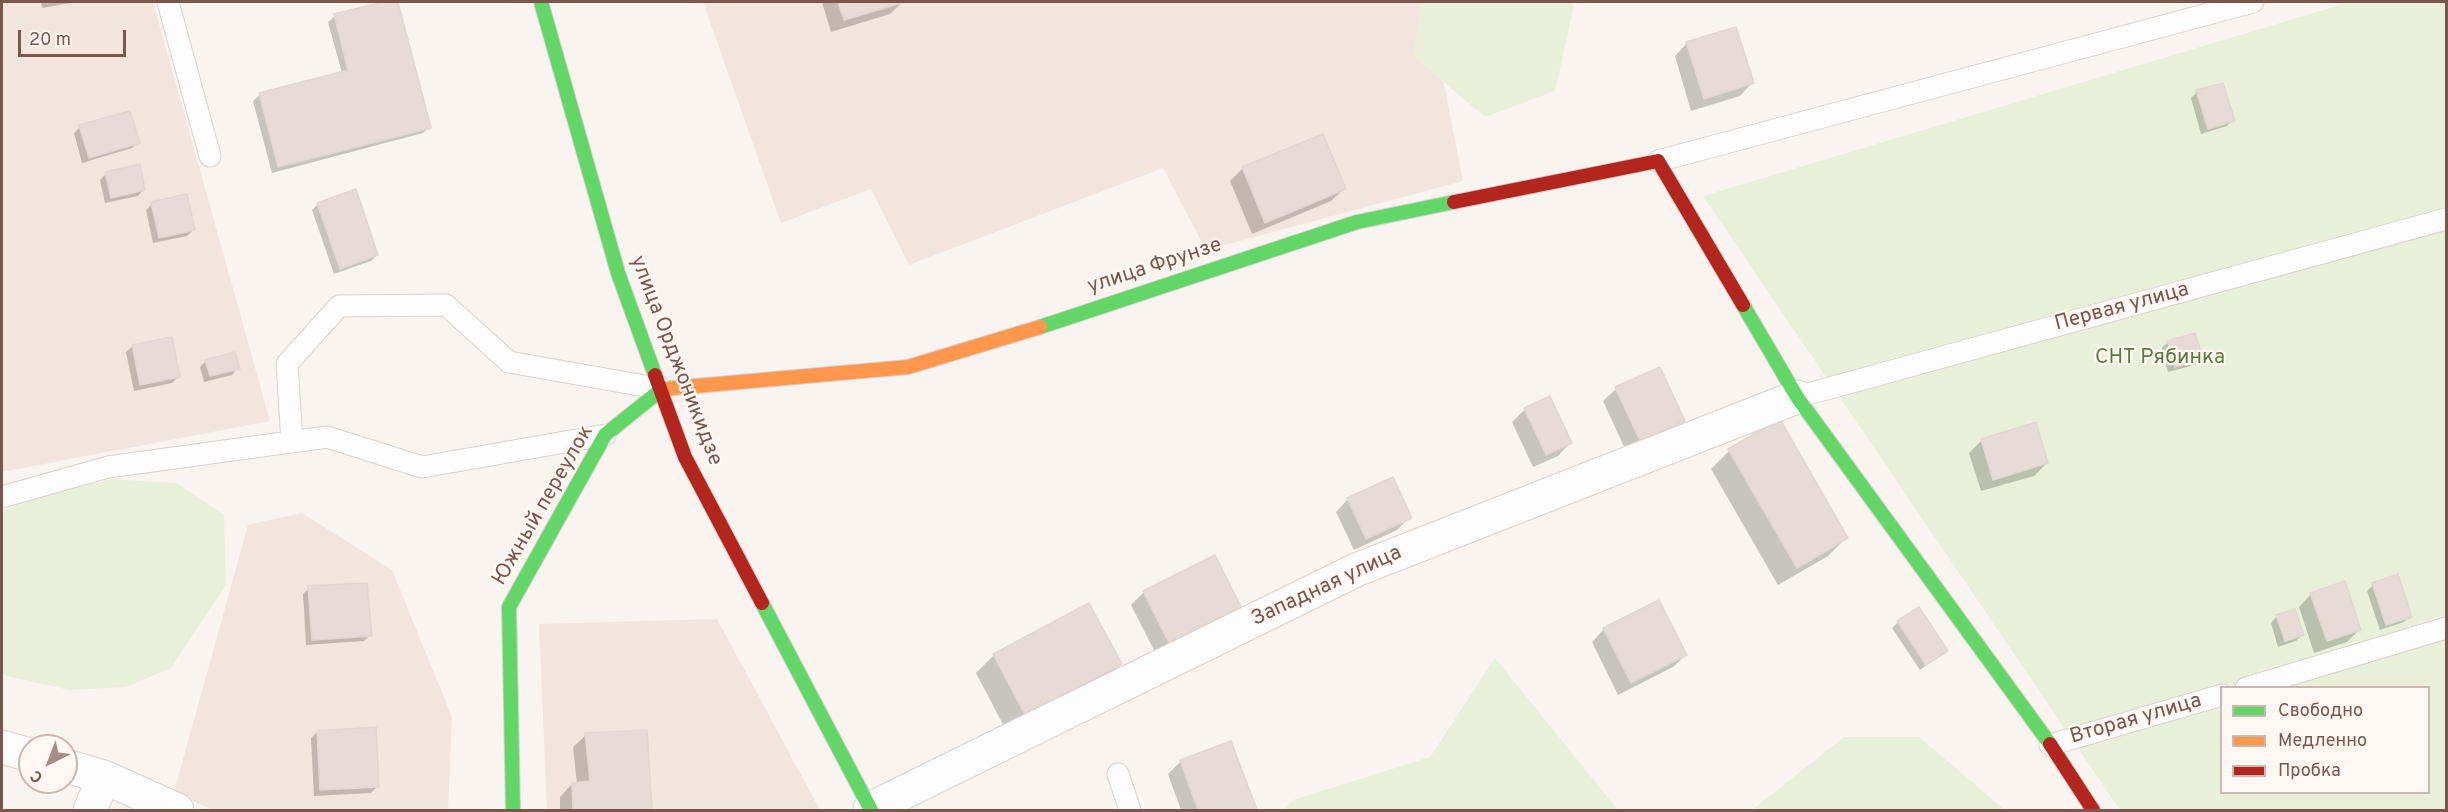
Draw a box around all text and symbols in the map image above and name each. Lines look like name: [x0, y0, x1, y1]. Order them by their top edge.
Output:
scale bar: [21, 18, 129, 56]
text: 20 m: [29, 29, 71, 52]
street label: улица Фрунзе: [1085, 233, 1225, 301]
street label: улица Орджоникидзе: [623, 253, 727, 469]
street label: Первая улица: [2052, 278, 2192, 338]
park label: СНТ Рябинка: [2095, 346, 2225, 372]
street label: Южный переулок: [488, 421, 600, 591]
street label: Западная улица: [1248, 541, 1406, 633]
legend: [2220, 686, 2430, 794]
street label: Вторая улица: [2067, 689, 2205, 751]
text: Свободно: [2278, 700, 2363, 723]
text: Медленно: [2278, 730, 2367, 753]
north arrow: [18, 734, 78, 794]
text: Пробка: [2278, 760, 2341, 783]
text: С: [27, 765, 48, 787]

